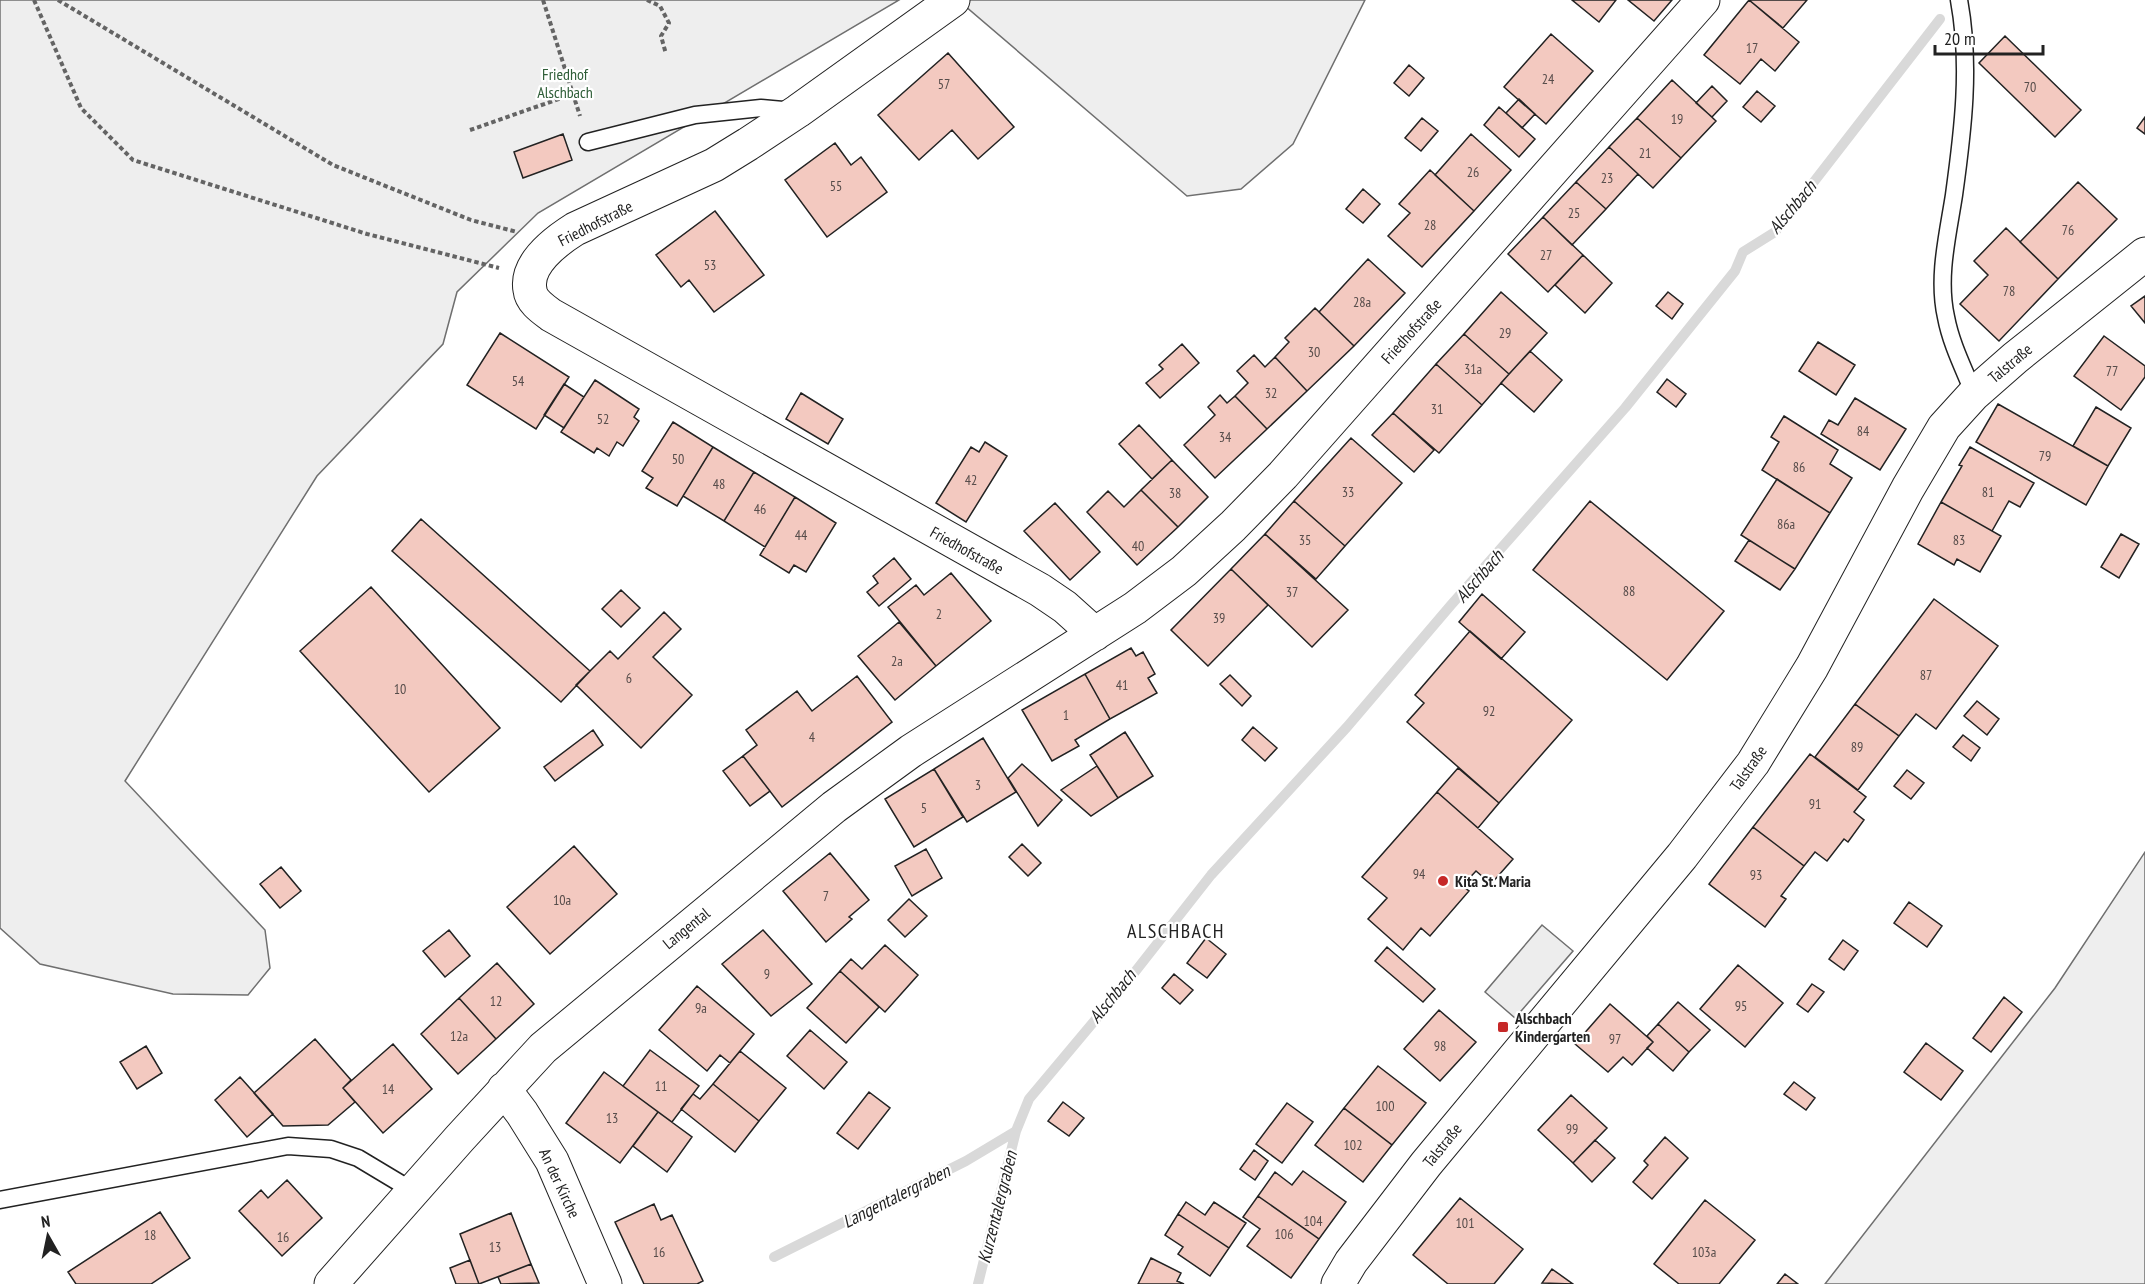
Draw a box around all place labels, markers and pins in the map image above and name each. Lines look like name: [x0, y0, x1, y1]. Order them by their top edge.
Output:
place label: Kita St. Maria: [1455, 871, 1531, 891]
marker: Kita St. Maria: [1436, 874, 1450, 888]
place label: Alschbach Kindergarten: [1514, 1008, 1590, 1046]
marker: Alschbach Kindergarten: [1496, 1020, 1510, 1034]

